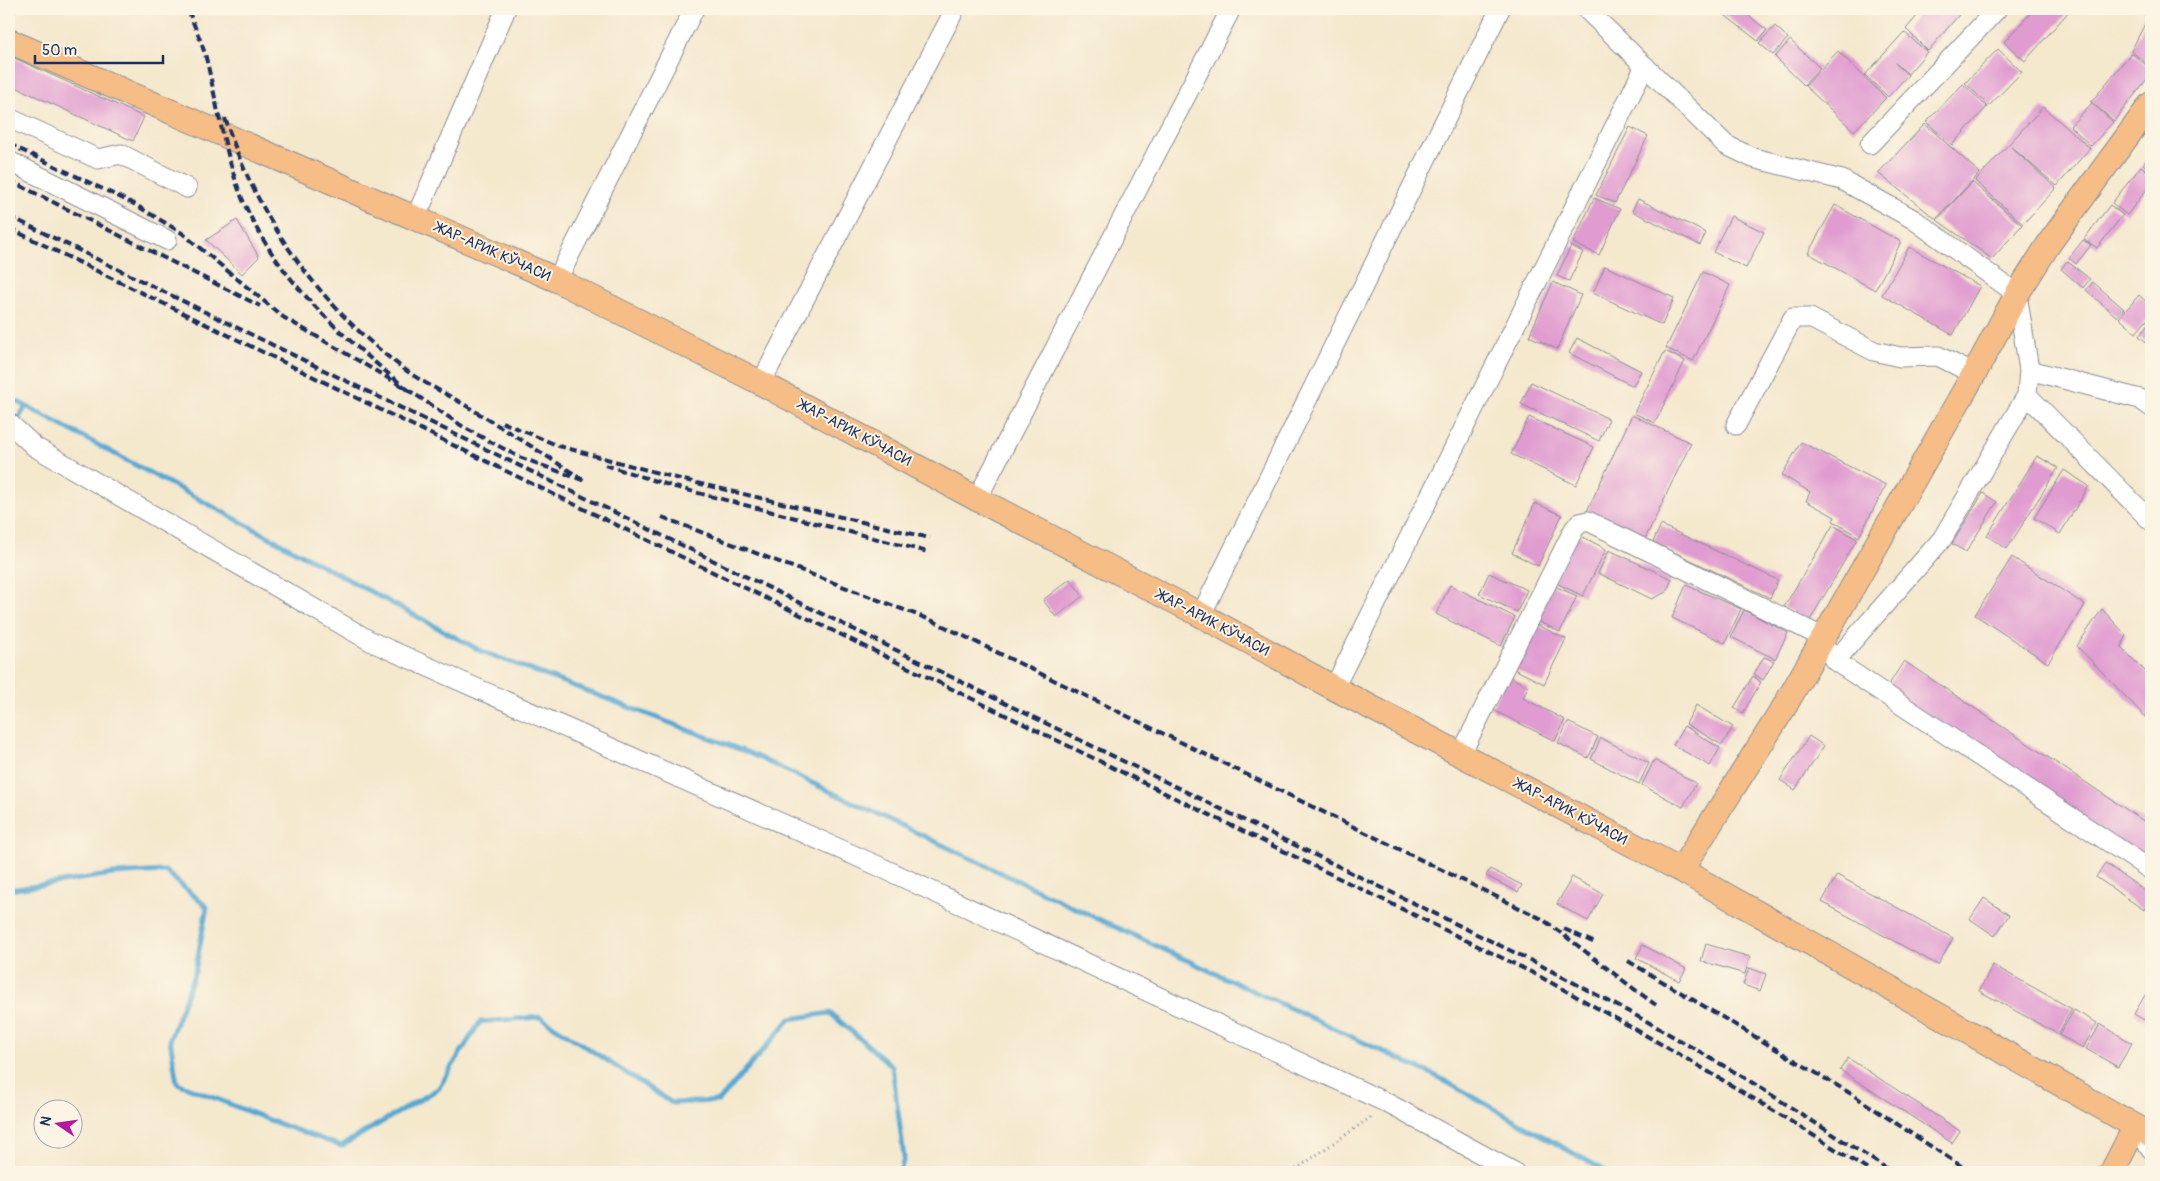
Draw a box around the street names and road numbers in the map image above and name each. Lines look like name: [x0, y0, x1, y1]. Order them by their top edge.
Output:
street label: ЖАР-АРИК КЎЧАСИ: [430, 217, 554, 286]
street label: ЖАР-АРИК КЎЧАСИ: [794, 394, 914, 471]
street label: ЖАР-АРИК КЎЧАСИ: [1152, 584, 1272, 661]
street label: ЖАР-АРИК КЎЧАСИ: [1510, 773, 1630, 850]

